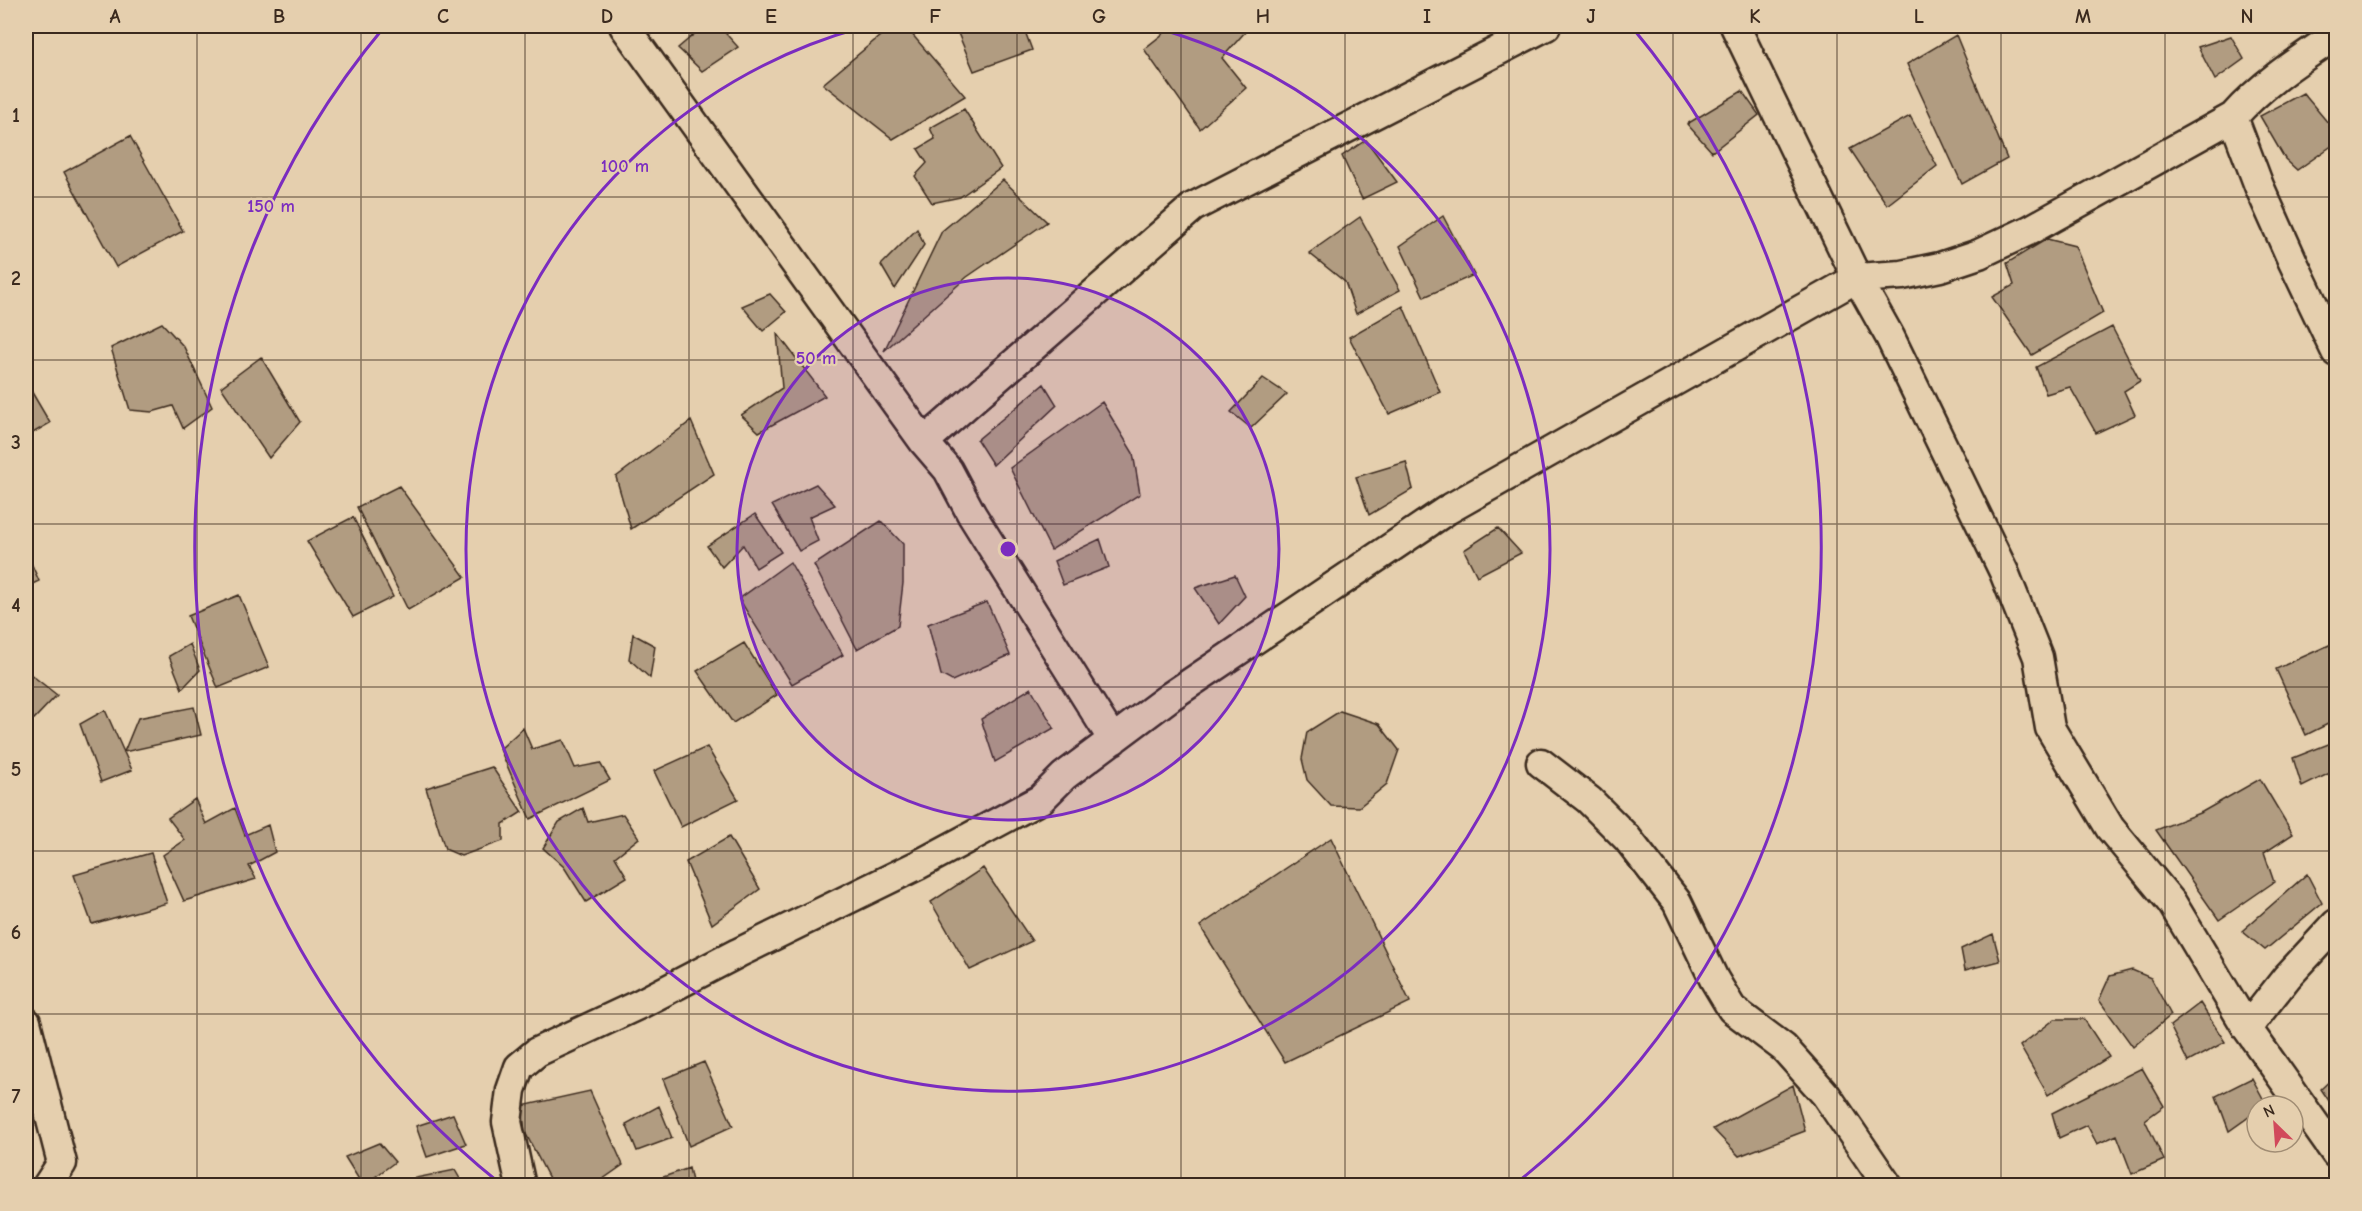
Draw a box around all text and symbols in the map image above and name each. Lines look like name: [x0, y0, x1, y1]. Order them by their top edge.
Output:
text: A: [109, 5, 121, 28]
text: B: [273, 5, 285, 28]
text: C: [437, 5, 449, 28]
text: D: [601, 5, 613, 28]
text: E: [765, 5, 777, 28]
text: F: [929, 5, 941, 28]
text: G: [1092, 5, 1106, 28]
text: H: [1256, 5, 1270, 28]
text: I: [1423, 5, 1431, 28]
text: J: [1586, 5, 1596, 28]
text: K: [1749, 5, 1761, 28]
text: L: [1914, 5, 1924, 28]
text: M: [2075, 5, 2091, 28]
text: N: [2240, 5, 2254, 28]
text: 1: [12, 104, 20, 127]
text: 100 m: [601, 156, 649, 177]
text: 150 m: [247, 196, 295, 217]
text: 2: [11, 267, 21, 290]
text: 50 m: [796, 348, 836, 369]
text: 3: [11, 431, 21, 454]
centre of rings: [998, 539, 1018, 559]
text: 4: [11, 594, 21, 617]
text: 5: [11, 758, 21, 781]
text: 6: [11, 921, 21, 944]
text: 7: [12, 1085, 21, 1108]
north arrow: [2245, 1094, 2305, 1154]
text: N: [2261, 1101, 2278, 1122]

